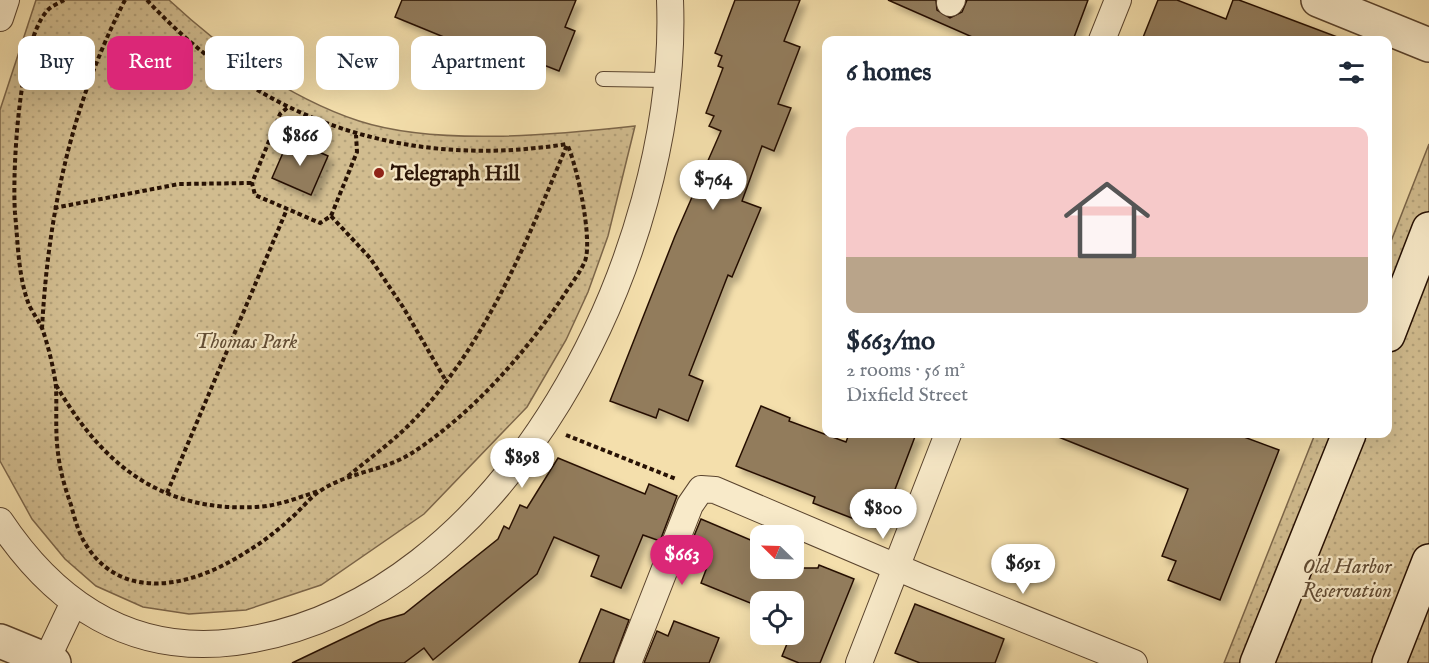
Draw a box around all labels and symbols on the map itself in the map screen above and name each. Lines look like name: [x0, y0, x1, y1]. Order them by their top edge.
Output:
pin: $866: [264, 116, 336, 167]
pin: $764: [677, 160, 749, 211]
place label: Telegraph Hill: [390, 161, 521, 188]
marker: Telegraph Hill: [372, 166, 386, 180]
park label: Thomas Park: [194, 329, 298, 356]
pin: $898: [486, 438, 558, 489]
pin: $800: [847, 489, 919, 540]
north arrow: [750, 525, 804, 579]
pin: $663: [646, 535, 718, 586]
pin: $691: [987, 544, 1059, 595]
park label: Old Harbor Reservation: [1302, 554, 1392, 605]

